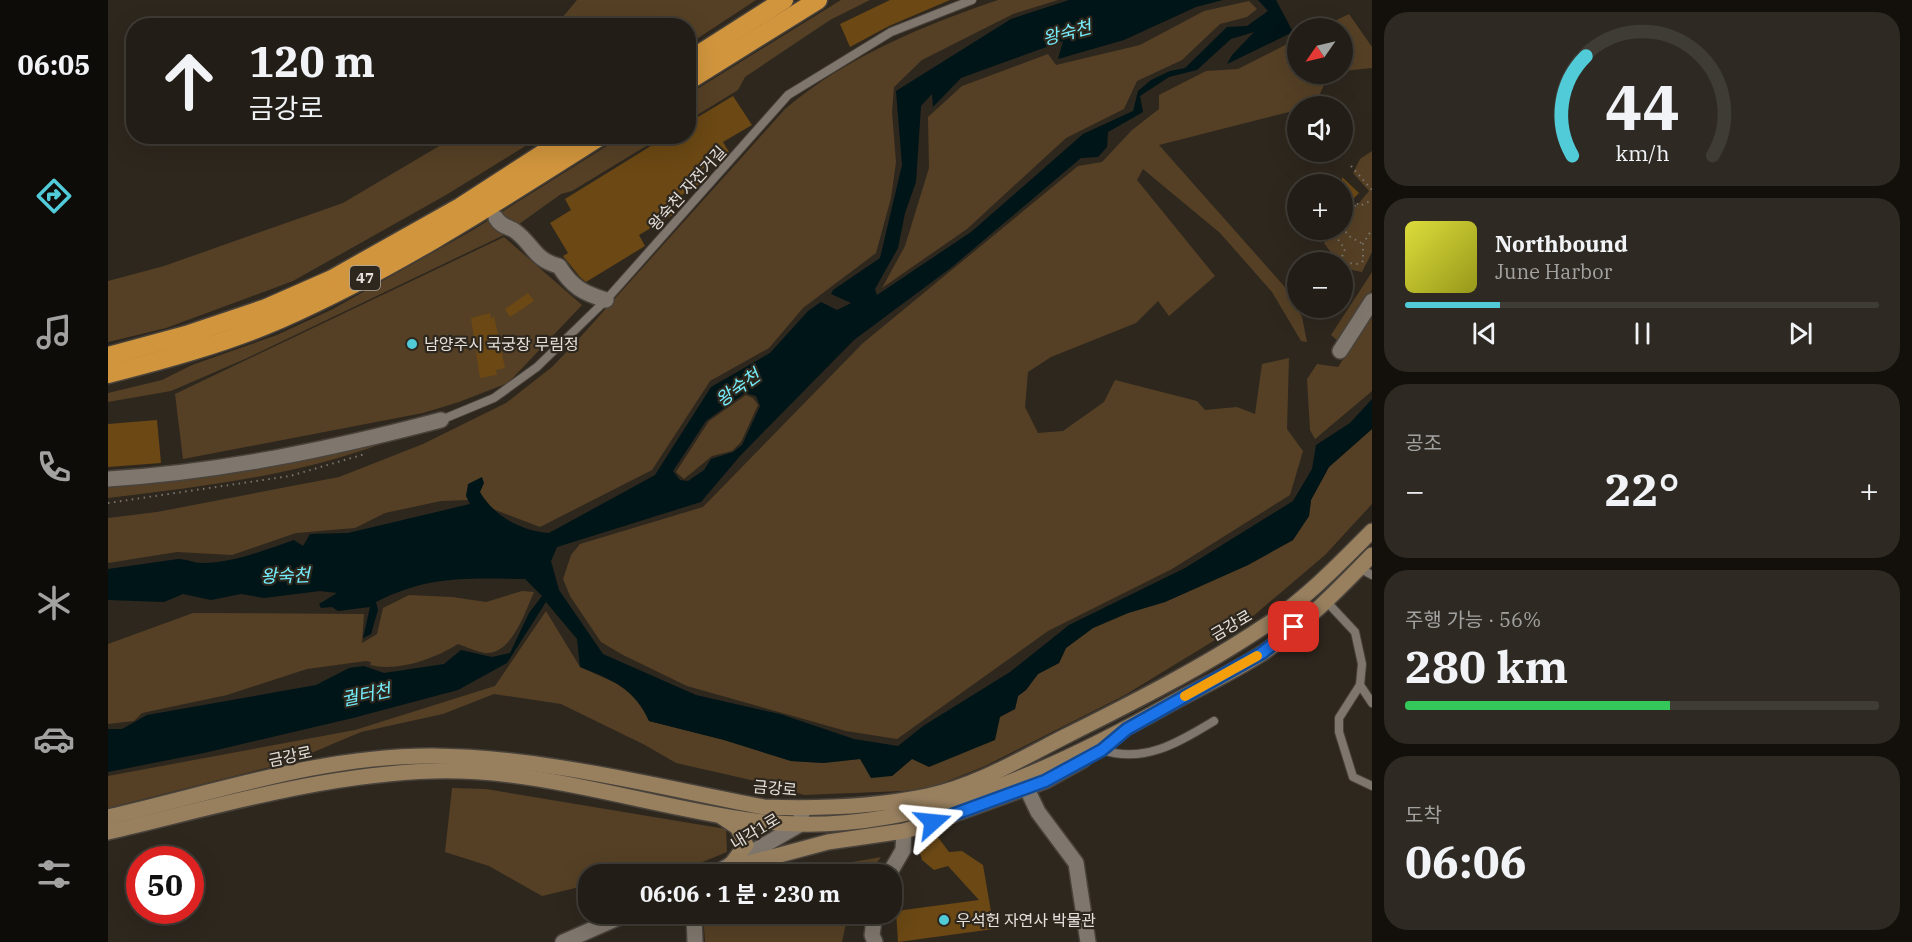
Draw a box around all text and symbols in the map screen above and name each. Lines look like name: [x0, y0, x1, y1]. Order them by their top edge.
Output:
water label: 왕숙천: [1040, 14, 1096, 50]
north arrow: [1287, 18, 1353, 84]
map controls: [1287, 18, 1353, 318]
text: 120 m: [249, 34, 375, 89]
icon: ahead: [150, 42, 228, 120]
text: 06:05: [18, 47, 90, 82]
text: 44: [1605, 66, 1679, 147]
text: 금강로: [249, 90, 324, 125]
button: sound: [1287, 96, 1353, 162]
text: km/h: [1615, 139, 1669, 167]
street label: 왕숙천 자전거길: [644, 142, 730, 234]
button: +: [1287, 174, 1353, 240]
icon: directions: [33, 175, 75, 217]
text: Northbound: [1495, 229, 1628, 258]
button: −: [1287, 252, 1353, 318]
text: June Harbor: [1495, 258, 1612, 285]
road number: 47: [350, 266, 380, 290]
icon: music: [33, 311, 75, 353]
icon: previous: [1468, 317, 1501, 350]
icon: pause: [1626, 317, 1659, 350]
icon: next: [1784, 317, 1817, 350]
place label: 남양주시 국궁장 무림정: [424, 334, 579, 354]
marker: 남양주시 국궁장 무림정: [405, 337, 419, 351]
water label: 왕숙천: [711, 362, 767, 412]
text: 공조: [1405, 429, 1442, 456]
icon: phone: [33, 446, 75, 488]
text: 22°: [1604, 460, 1680, 518]
text: −: [1405, 469, 1425, 512]
text: +: [1859, 469, 1879, 512]
water label: 왕숙천: [260, 563, 313, 588]
icon: climate: [33, 582, 75, 624]
pin: [1268, 601, 1319, 652]
street label: 금강로: [1207, 605, 1255, 645]
text: 주행 가능 · 56%: [1405, 606, 1541, 633]
icon: arrive: [1277, 610, 1310, 643]
text: 280 km: [1405, 637, 1568, 695]
water label: 궐터천: [339, 678, 395, 711]
icon: car: [33, 718, 75, 760]
street label: 금강로: [266, 742, 314, 770]
street label: 금강로: [752, 776, 798, 800]
position arrow: [901, 790, 965, 854]
text: 도착: [1405, 801, 1442, 828]
street label: 내각1로: [727, 808, 783, 853]
text: 06:06: [1405, 832, 1527, 890]
speed limit sign: 50: [126, 846, 204, 924]
icon: filters: [33, 853, 75, 895]
text: 06:06 · 1 분 · 230 m: [640, 879, 840, 908]
place label: 우석헌 자연사 박물관: [956, 910, 1096, 930]
marker: 우석헌 자연사 박물관: [937, 913, 951, 927]

